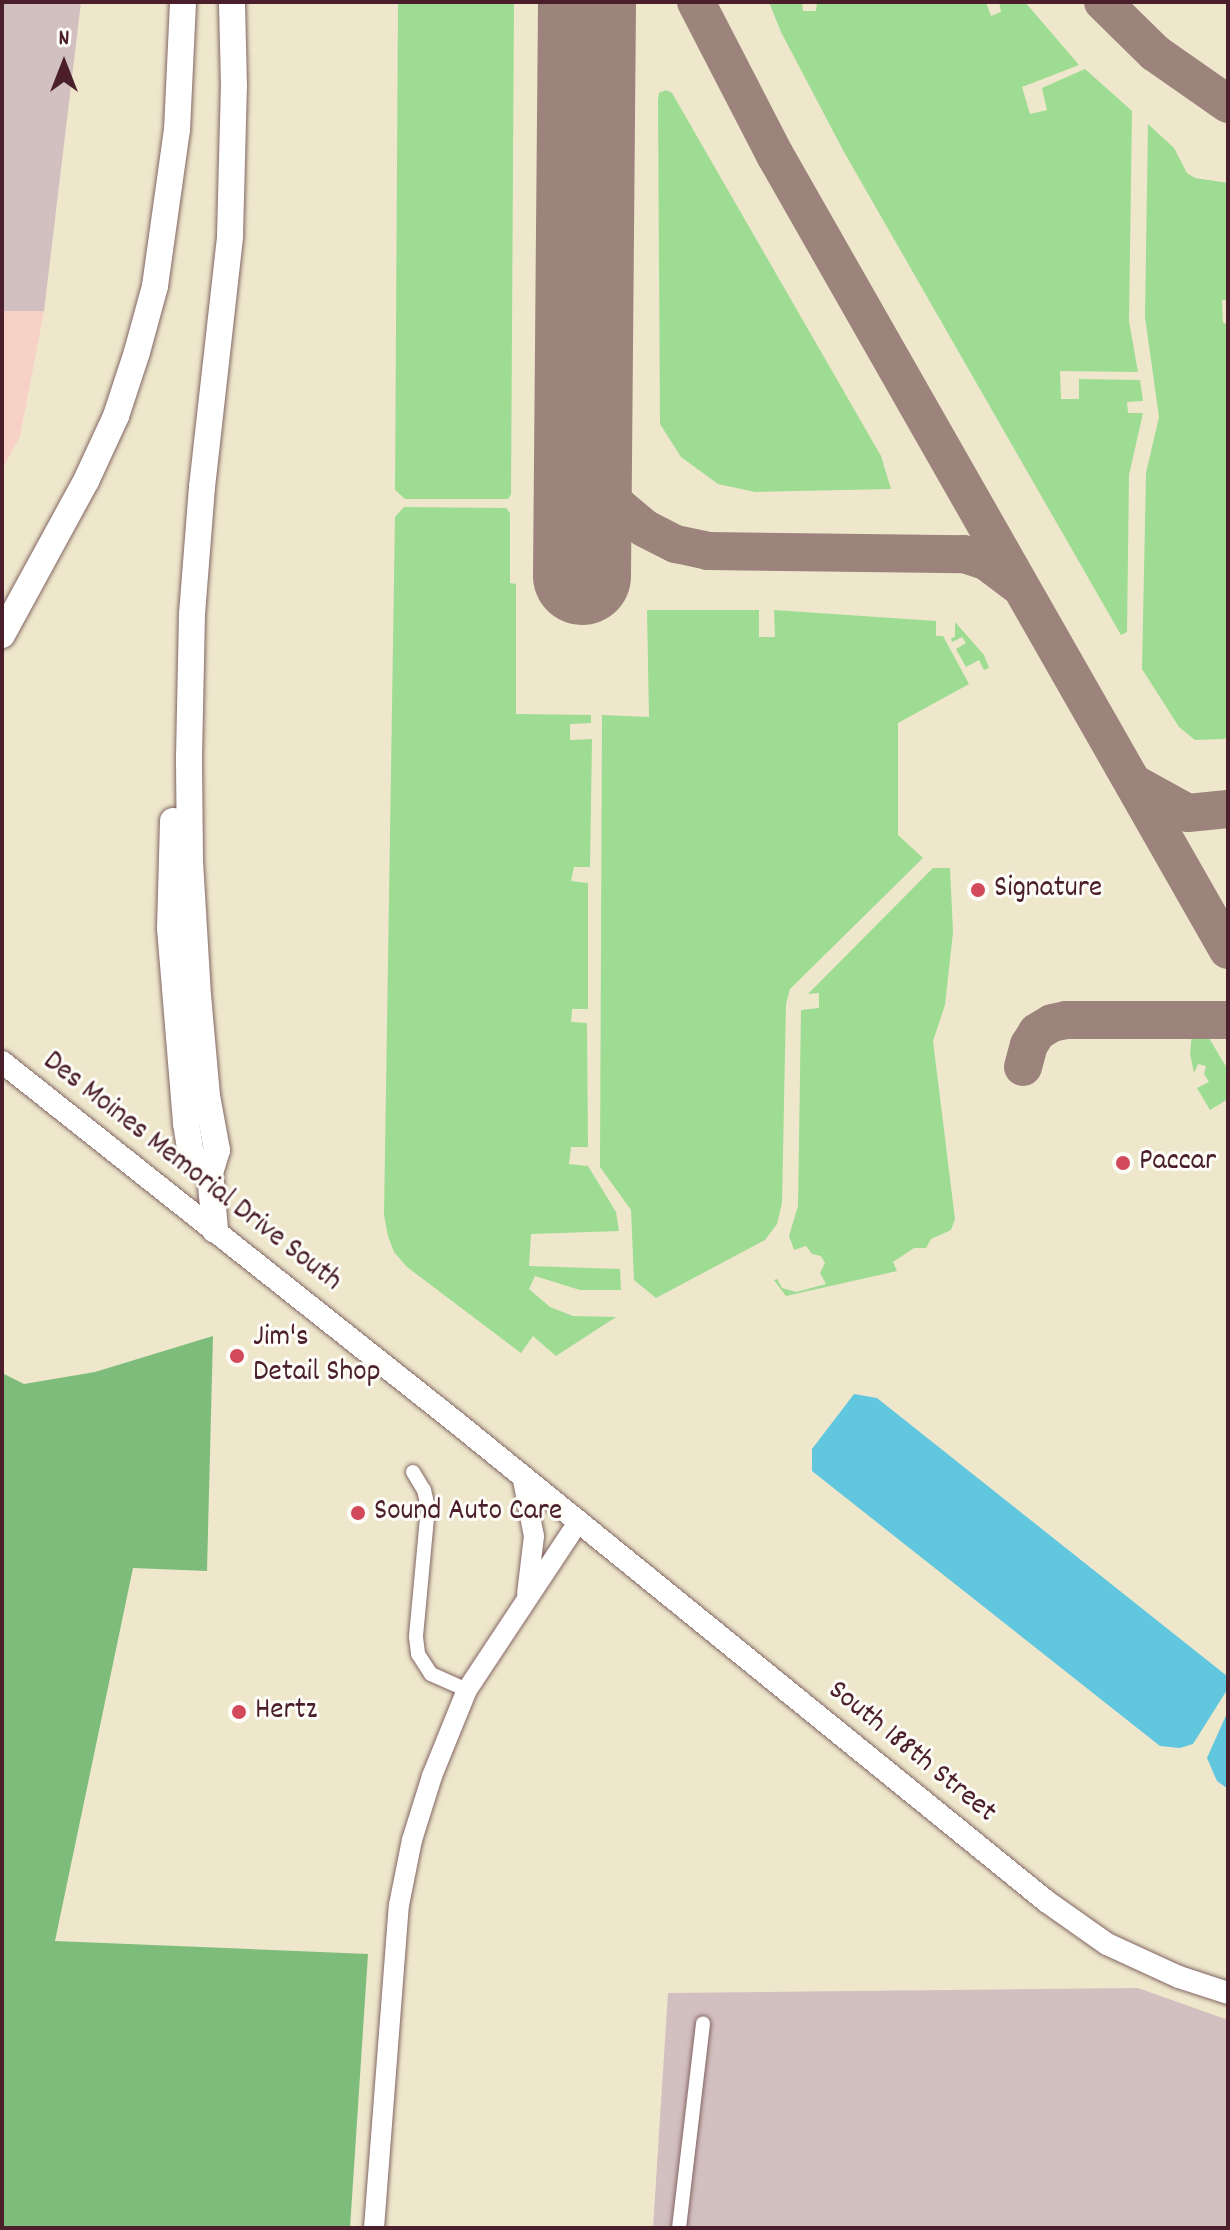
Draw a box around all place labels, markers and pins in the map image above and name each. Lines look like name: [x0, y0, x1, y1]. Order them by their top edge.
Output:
place label: Signature: [994, 872, 1102, 908]
marker: Signature: [969, 881, 987, 899]
place label: Paccar: [1139, 1145, 1216, 1181]
marker: Paccar: [1114, 1154, 1132, 1172]
place label: Jim's Detail Shop: [253, 1321, 380, 1392]
marker: Jim's Detail Shop: [228, 1347, 246, 1365]
place label: Sound Auto Care: [374, 1495, 562, 1531]
marker: Sound Auto Care: [349, 1504, 367, 1522]
place label: Hertz: [255, 1694, 317, 1730]
marker: Hertz: [230, 1703, 248, 1721]

